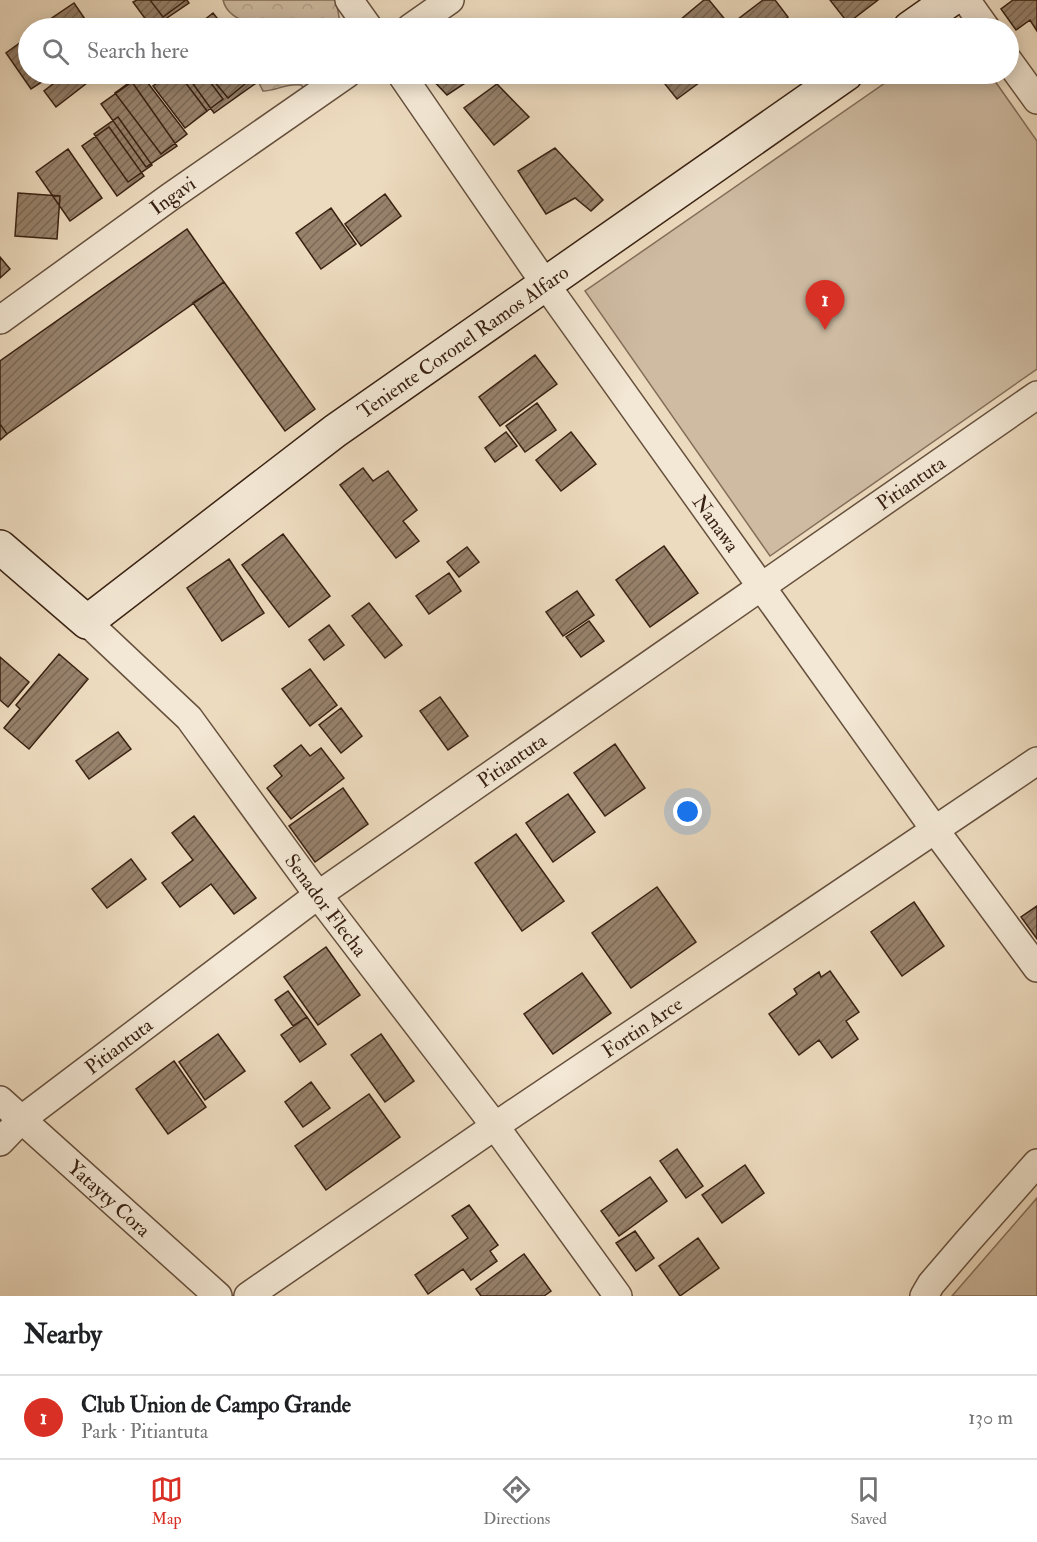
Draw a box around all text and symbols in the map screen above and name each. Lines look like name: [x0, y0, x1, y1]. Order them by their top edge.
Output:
search box: [18, 18, 1019, 84]
icon: search: [39, 35, 72, 68]
text: Search here: [87, 37, 189, 65]
street label: Ingavi: [145, 171, 201, 220]
street label: Teniente Coronel Ramos Alfaro: [353, 260, 574, 424]
pin: 1: [806, 280, 844, 330]
street label: Pitiantuta: [872, 450, 951, 516]
street label: Nanawa: [687, 490, 745, 558]
street label: Pitiantuta: [473, 728, 552, 793]
your location: [673, 797, 702, 826]
street label: Senador Flecha: [279, 849, 373, 962]
street label: Fortin Arce: [597, 991, 687, 1064]
street label: Pitiantuta: [80, 1012, 158, 1080]
street label: Yatayty Cora: [62, 1155, 156, 1243]
text: Nearby: [24, 1319, 102, 1351]
text: Club Union de Campo Grande: [81, 1391, 351, 1419]
text: 1: [40, 1405, 47, 1430]
text: 130 m: [968, 1405, 1013, 1430]
text: Park · Pitiantuta: [81, 1419, 208, 1444]
tab: Map: [150, 1473, 183, 1529]
tab: Directions: [483, 1473, 550, 1529]
tab: Saved: [850, 1473, 887, 1529]

